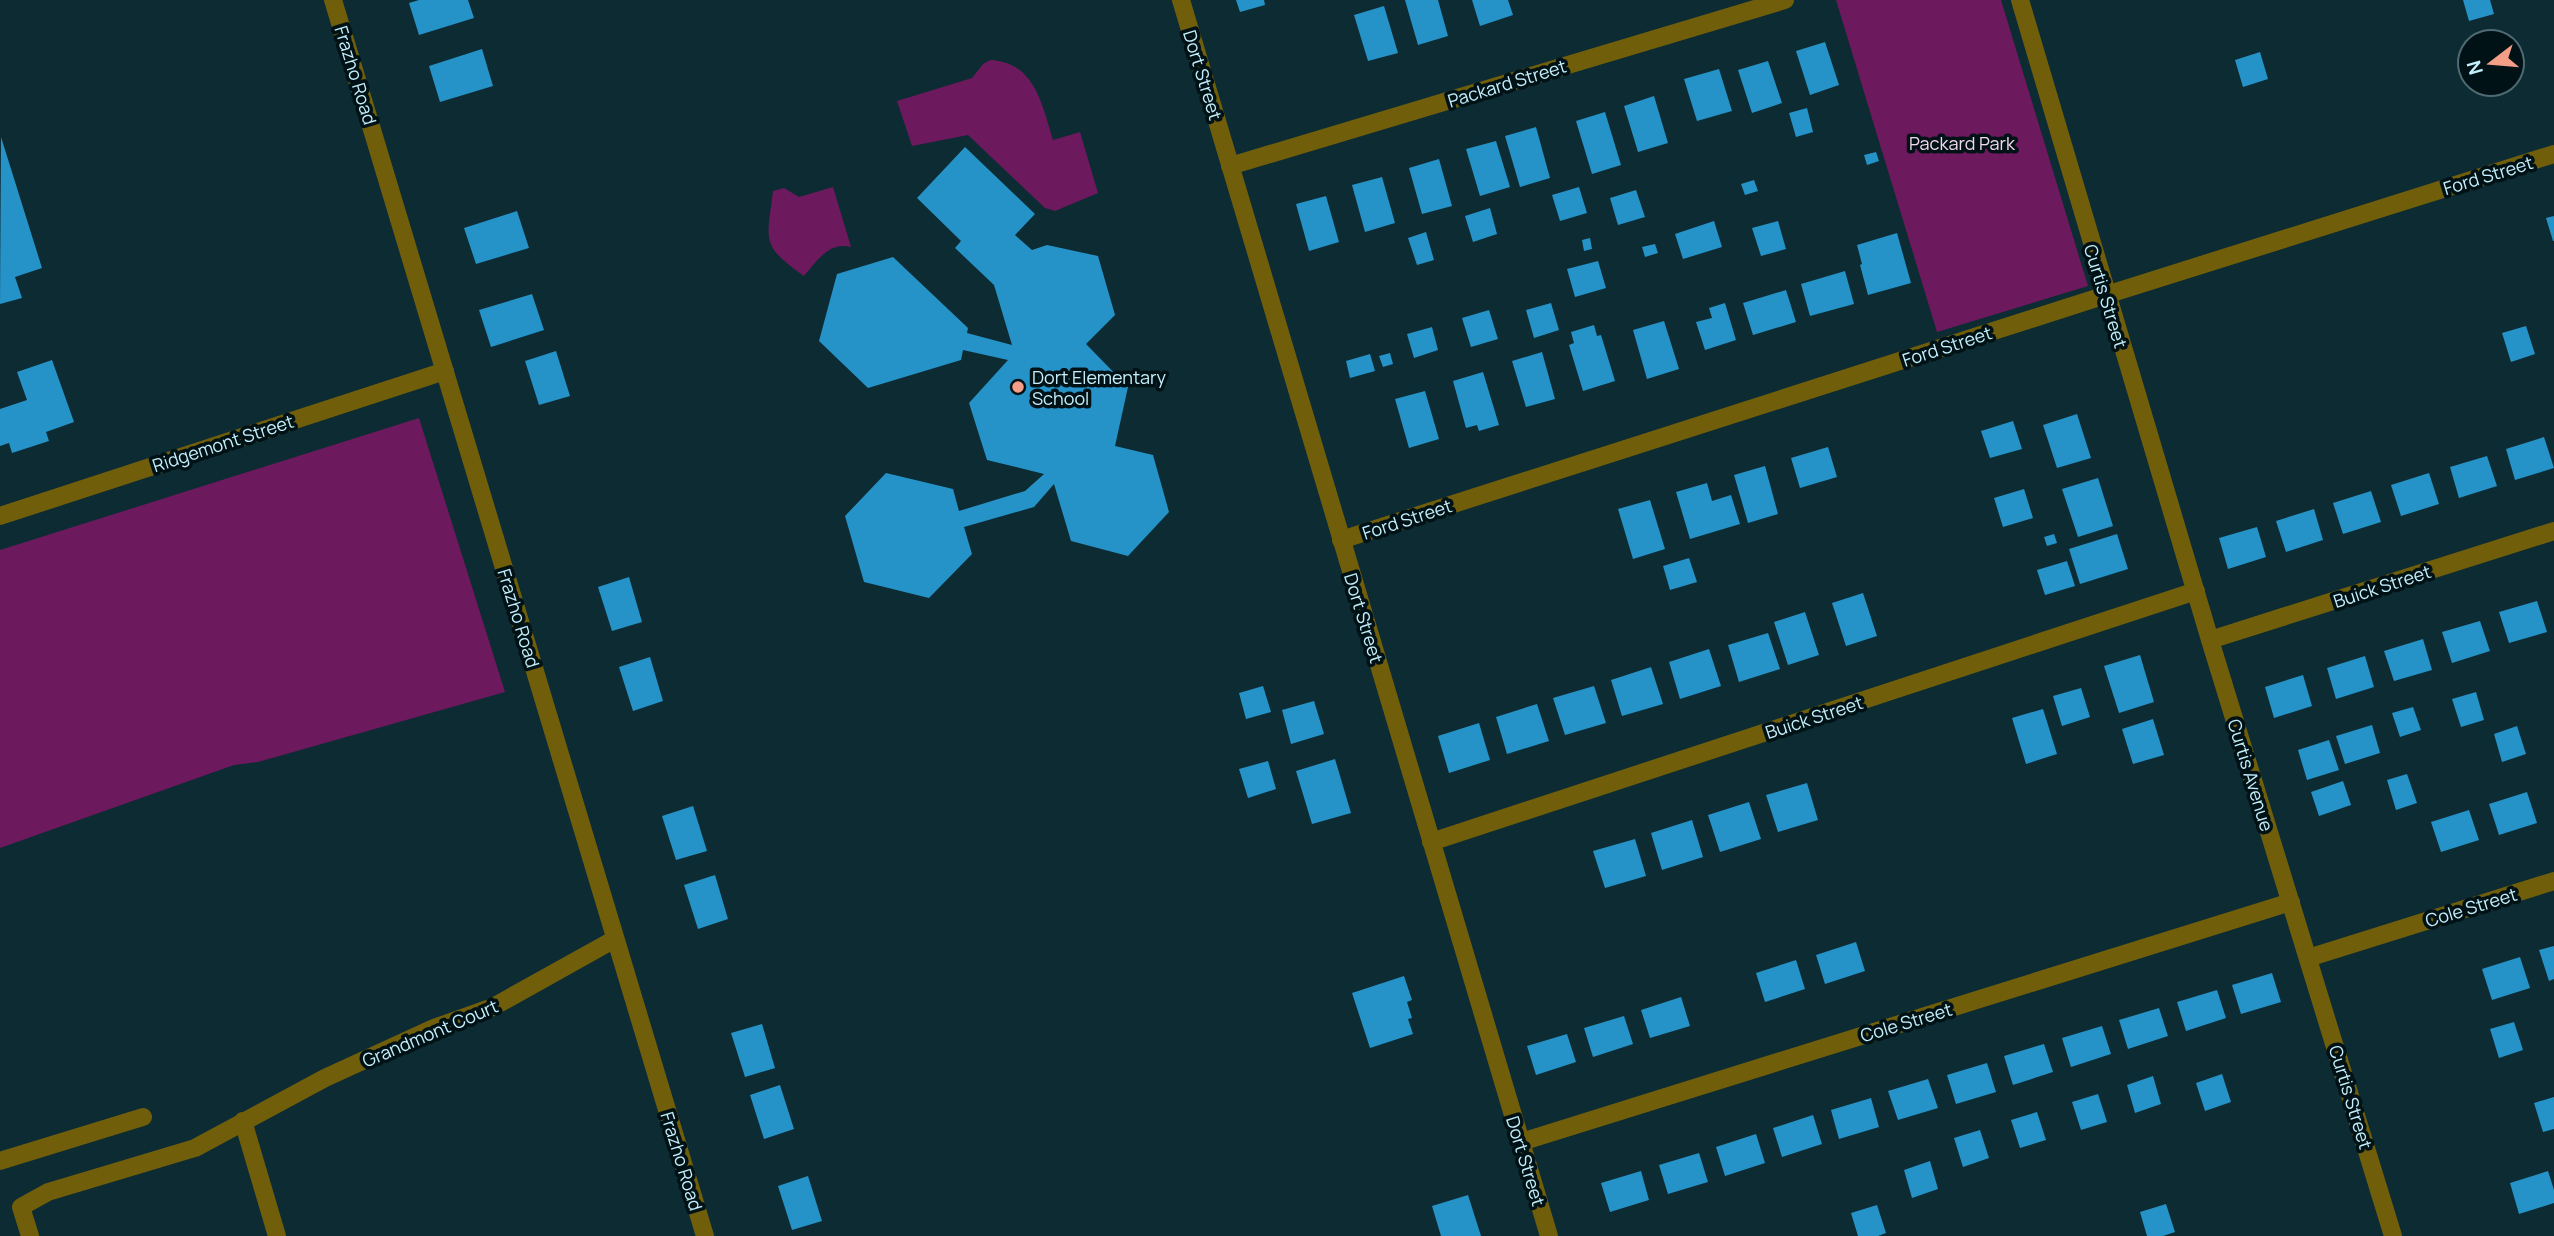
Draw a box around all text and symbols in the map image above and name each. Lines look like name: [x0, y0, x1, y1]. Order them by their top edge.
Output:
street label: Frazho Road: [330, 23, 382, 127]
street label: Dort Street: [1178, 27, 1228, 123]
north arrow: [2456, 28, 2526, 98]
street label: Packard Street: [1445, 54, 1569, 112]
text: N: [2460, 58, 2489, 78]
park label: Packard Park: [1909, 131, 2016, 155]
street label: Ford Street: [2440, 150, 2536, 200]
street label: Curtis Street: [2079, 241, 2133, 351]
street label: Ford Street: [1899, 320, 1995, 372]
place label: Dort Elementary School: [1032, 365, 1166, 410]
marker: Dort Elementary School: [1010, 379, 1026, 395]
street label: Ridgemont Street: [149, 409, 297, 477]
street label: Ford Street: [1359, 493, 1455, 545]
street label: Buick Street: [2330, 559, 2434, 613]
street label: Frazho Road: [493, 566, 545, 670]
street label: Dort Street: [1339, 570, 1389, 666]
street label: Buick Street: [1762, 690, 1866, 744]
street label: Curtis Avenue: [2223, 716, 2279, 834]
street label: Cole Street: [2422, 882, 2520, 932]
street label: Grandmont Court: [358, 994, 502, 1072]
street label: Cole Street: [1857, 997, 1955, 1047]
street label: Curtis Street: [2324, 1042, 2378, 1152]
street label: Frazho Road: [656, 1109, 708, 1213]
street label: Dort Street: [1501, 1113, 1551, 1209]

